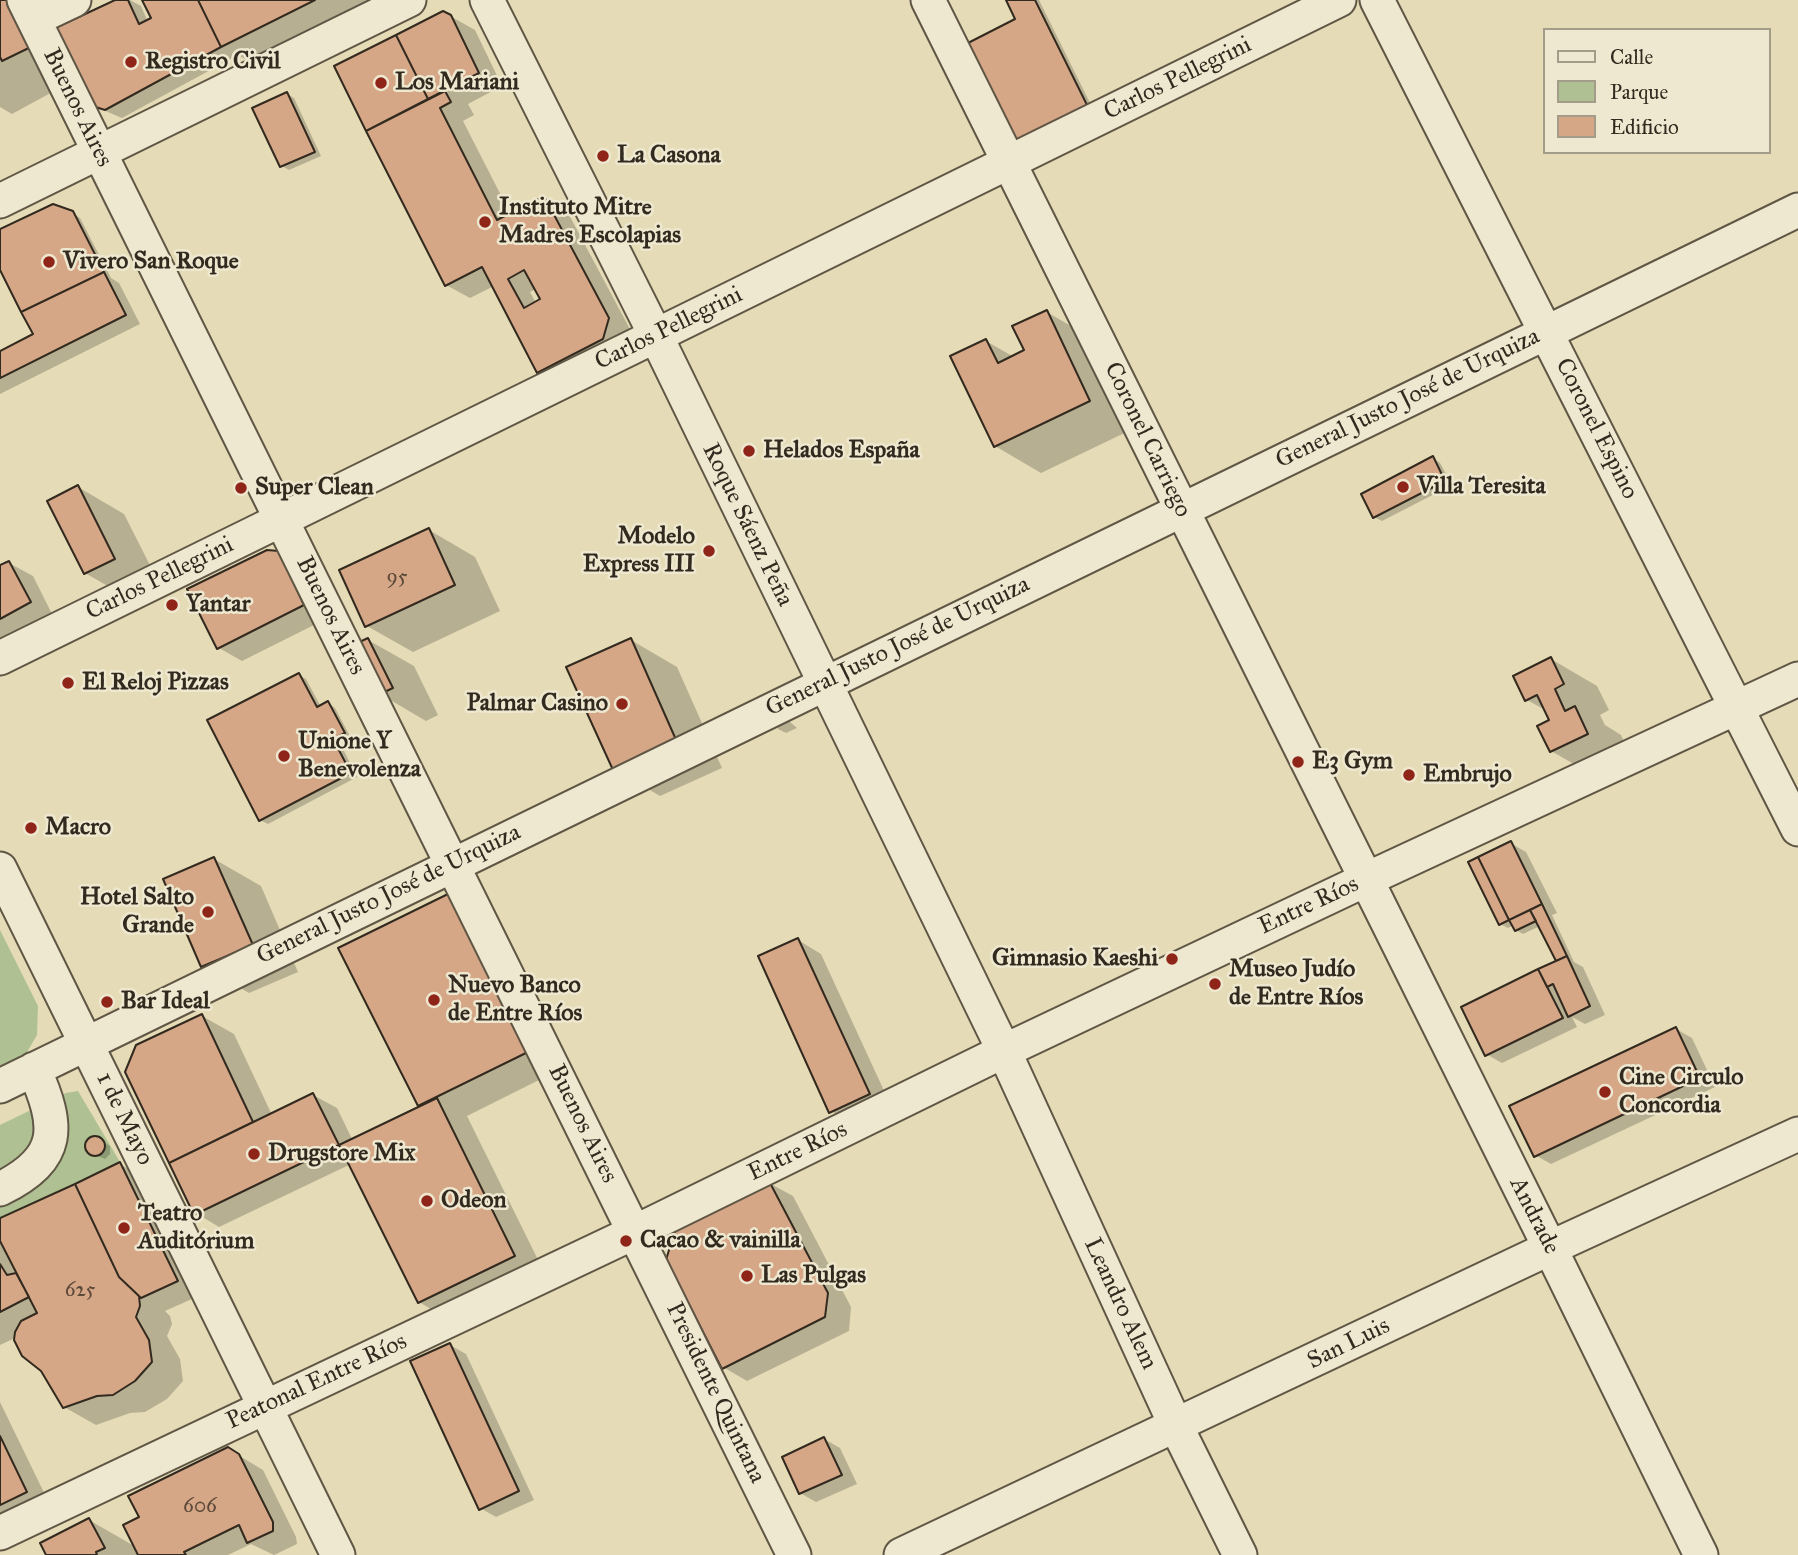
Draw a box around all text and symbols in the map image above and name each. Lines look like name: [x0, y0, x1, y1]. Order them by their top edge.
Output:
legend: [1542, 28, 1770, 154]
street label: Carlos Pellegrini: [1100, 31, 1256, 127]
street label: Buenos Aires: [36, 44, 118, 172]
text: Calle: [1610, 44, 1653, 70]
place label: Registro Civil: [145, 48, 280, 76]
marker: Registro Civil: [123, 54, 139, 70]
place label: Los Mariani: [395, 69, 519, 97]
marker: Los Mariani: [373, 75, 389, 91]
text: Parque: [1610, 79, 1668, 105]
text: Edificio: [1610, 114, 1679, 140]
place label: La Casona: [617, 142, 721, 170]
marker: La Casona: [595, 148, 611, 164]
place label: Instituto Mitre Madres Escolapias: [499, 194, 681, 250]
marker: Instituto Mitre Madres Escolapias: [477, 214, 493, 230]
place label: Vivero San Roque: [63, 248, 239, 276]
marker: Vivero San Roque: [41, 254, 57, 270]
street label: Carlos Pellegrini: [591, 281, 747, 377]
street label: General Justo José de Urquiza: [1271, 323, 1545, 475]
street label: Coronel Espino: [1548, 354, 1644, 504]
street label: Coronel Carriego: [1097, 358, 1197, 522]
place label: Helados España: [763, 437, 920, 465]
street label: Roque Sáenz Peña: [695, 439, 799, 611]
marker: Helados España: [741, 443, 757, 459]
place label: Villa Teresita: [1417, 473, 1546, 501]
place label: Super Clean: [255, 474, 374, 502]
marker: Villa Teresita: [1395, 479, 1411, 495]
marker: Super Clean: [233, 480, 249, 496]
place label: Modelo Express III: [583, 523, 695, 579]
street label: Carlos Pellegrini: [82, 531, 238, 627]
marker: Modelo Express III: [701, 543, 717, 559]
street label: Buenos Aires: [289, 552, 371, 680]
house number: 95: [386, 565, 408, 591]
street label: General Justo José de Urquiza: [761, 571, 1035, 723]
place label: Yantar: [186, 591, 250, 619]
marker: Yantar: [164, 597, 180, 613]
place label: El Reloj Pizzas: [82, 669, 229, 697]
marker: El Reloj Pizzas: [60, 675, 76, 691]
place label: Palmar Casino: [466, 690, 608, 718]
marker: Palmar Casino: [614, 696, 630, 712]
place label: Unione Y Benevolenza: [298, 728, 421, 784]
marker: Unione Y Benevolenza: [276, 748, 292, 764]
place label: E3 Gym: [1312, 748, 1393, 776]
marker: E3 Gym: [1290, 754, 1306, 770]
place label: Embrujo: [1423, 761, 1512, 789]
marker: Embrujo: [1401, 767, 1417, 783]
place label: Macro: [45, 814, 111, 842]
street label: General Justo José de Urquiza: [252, 819, 526, 971]
marker: Macro: [23, 820, 39, 836]
street label: Entre Ríos: [1254, 870, 1364, 942]
place label: Hotel Salto Grande: [80, 884, 194, 940]
marker: Hotel Salto Grande: [200, 904, 216, 920]
place label: Gimnasio Kaeshi: [992, 945, 1158, 973]
marker: Gimnasio Kaeshi: [1164, 951, 1180, 967]
place label: Museo Judío de Entre Ríos: [1229, 956, 1363, 1012]
place label: Nuevo Banco de Entre Ríos: [448, 972, 582, 1028]
marker: Museo Judío de Entre Ríos: [1207, 976, 1223, 992]
place label: Bar Ideal: [121, 988, 210, 1016]
marker: Nuevo Banco de Entre Ríos: [426, 992, 442, 1008]
marker: Bar Ideal: [99, 994, 115, 1010]
street label: Buenos Aires: [541, 1060, 623, 1188]
place label: Cine Circulo Concordia: [1619, 1064, 1744, 1120]
street label: 1 de Mayo: [89, 1068, 159, 1170]
marker: Cine Circulo Concordia: [1597, 1084, 1613, 1100]
street label: Entre Ríos: [744, 1116, 852, 1188]
place label: Drugstore Mix: [268, 1140, 416, 1168]
marker: Drugstore Mix: [246, 1146, 262, 1162]
street label: Andrade: [1502, 1173, 1566, 1259]
place label: Odeon: [441, 1187, 507, 1215]
marker: Odeon: [419, 1193, 435, 1209]
place label: Teatro Auditórium: [138, 1200, 254, 1256]
marker: Teatro Auditórium: [116, 1220, 132, 1236]
place label: Cacao & vainilla: [640, 1227, 801, 1255]
marker: Cacao & vainilla: [618, 1233, 634, 1249]
street label: Leandro Alem: [1077, 1234, 1163, 1374]
place label: Las Pulgas: [761, 1262, 866, 1290]
marker: Las Pulgas: [739, 1268, 755, 1284]
house number: 625: [65, 1278, 95, 1304]
street label: Presidente Quintana: [659, 1298, 771, 1488]
street label: San Luis: [1303, 1312, 1395, 1376]
street label: Peatonal Entre Ríos: [222, 1328, 412, 1436]
house number: 606: [183, 1494, 217, 1520]

